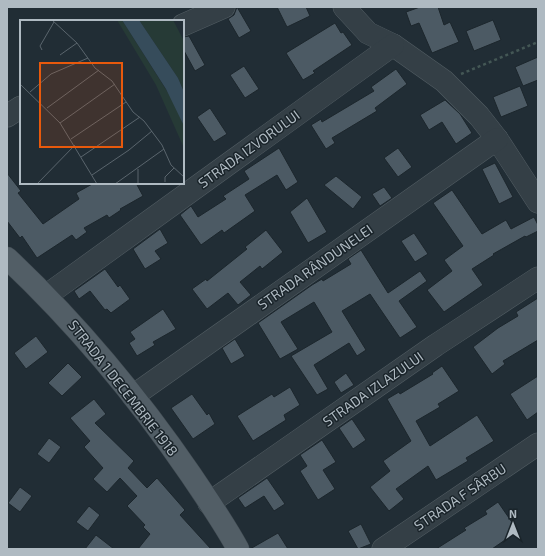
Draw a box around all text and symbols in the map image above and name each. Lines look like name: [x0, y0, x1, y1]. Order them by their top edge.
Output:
inset map: [20, 20, 184, 184]
street label: STRADA IZVORULUI: [195, 106, 303, 191]
street label: STRADA RÂNDUNELEI: [254, 221, 375, 313]
street label: STRADA 1 DECEMBRIE 1918: [65, 316, 182, 459]
street label: STRADA IZLAZULUI: [319, 348, 426, 430]
street label: STRADA F SÂRBU: [410, 459, 509, 534]
north arrow: [493, 504, 533, 544]
text: N: [509, 507, 517, 520]

